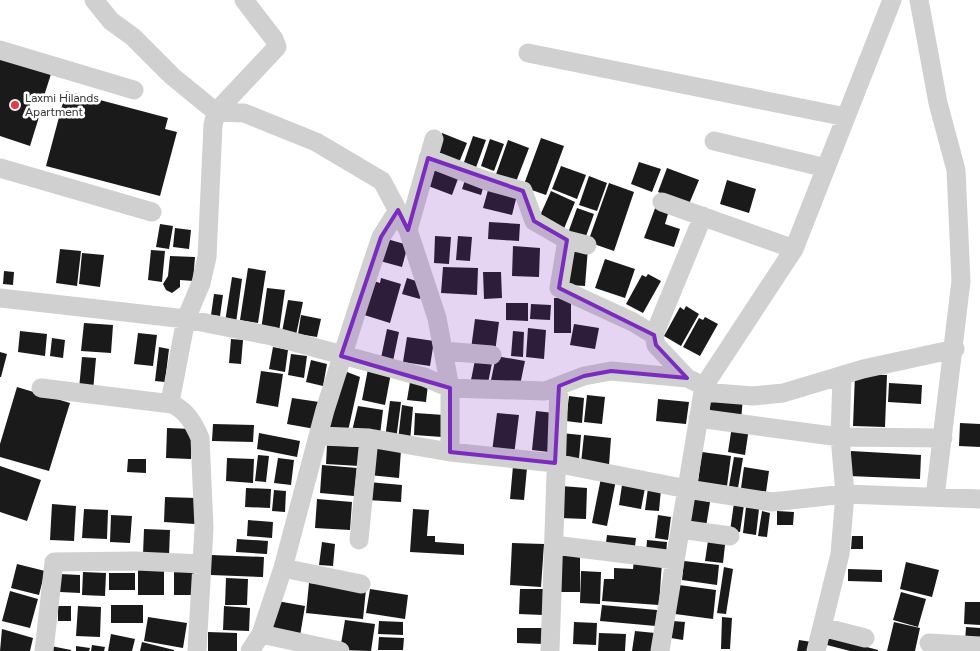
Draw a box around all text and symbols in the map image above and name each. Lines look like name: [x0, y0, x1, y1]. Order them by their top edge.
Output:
place label: Laxmi Hilands Apartment: [25, 91, 99, 119]
marker: Laxmi Hilands Apartment: [9, 99, 21, 111]

